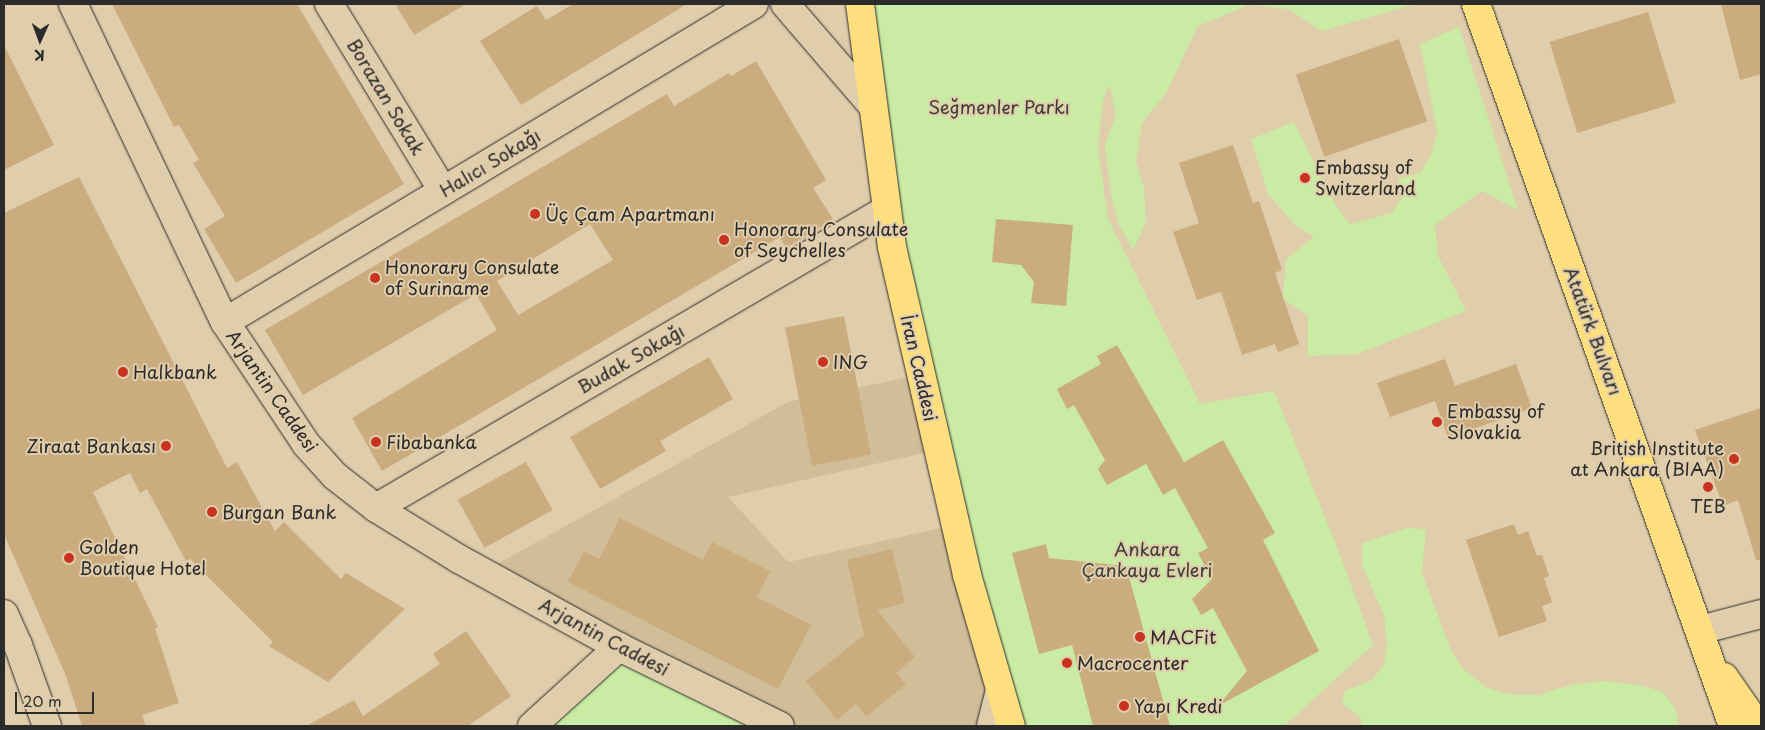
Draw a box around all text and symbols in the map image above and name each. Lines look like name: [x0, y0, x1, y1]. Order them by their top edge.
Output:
north arrow: [15, 15, 65, 65]
street label: Borazan Sokak: [343, 35, 429, 159]
text: K: [34, 45, 45, 66]
park label: Seğmenler Parkı: [927, 96, 1071, 118]
street label: Halıcı Sokağı: [436, 124, 544, 202]
place label: Embassy of Switzerland: [1315, 157, 1416, 200]
marker: Embassy of Switzerland: [1299, 172, 1311, 184]
place label: Üç Çam Apartmanı: [545, 203, 715, 225]
marker: Üç Çam Apartmanı: [529, 208, 541, 220]
place label: Honorary Consulate of Seychelles: [734, 219, 908, 262]
marker: Honorary Consulate of Seychelles: [718, 234, 730, 246]
place label: Honorary Consulate of Suriname: [385, 257, 559, 300]
street label: Atatürk Bulvarı: [1560, 263, 1626, 399]
marker: Honorary Consulate of Suriname: [369, 272, 381, 284]
street label: İran Caddesi: [896, 313, 942, 423]
street label: Budak Sokağı: [574, 320, 688, 398]
street label: Arjantin Caddesi: [221, 325, 323, 457]
place label: ING: [833, 351, 869, 373]
marker: ING: [817, 356, 829, 368]
place label: Halkbank: [133, 361, 217, 383]
marker: Halkbank: [117, 366, 129, 378]
place label: Embassy of Slovakia: [1447, 401, 1545, 444]
marker: Embassy of Slovakia: [1431, 416, 1443, 428]
place label: Fibabanka: [386, 431, 477, 453]
place label: Ziraat Bankası: [26, 435, 156, 457]
marker: Fibabanka: [370, 436, 382, 448]
place label: British Institute at Ankara (BIAA): [1569, 438, 1724, 480]
marker: Ziraat Bankası: [160, 440, 172, 452]
marker: British Institute at Ankara (BIAA): [1728, 453, 1740, 465]
marker: TEB: [1702, 481, 1714, 493]
place label: TEB: [1690, 495, 1726, 517]
place label: Burgan Bank: [222, 501, 336, 523]
marker: Burgan Bank: [206, 506, 218, 518]
place label: Golden Boutique Hotel: [79, 537, 207, 580]
park label: Ankara Çankaya Evleri: [1081, 539, 1213, 582]
marker: Golden Boutique Hotel: [63, 552, 75, 564]
street label: Arjantin Caddesi: [535, 593, 673, 681]
place label: MACFit: [1150, 626, 1216, 648]
marker: MACFit: [1134, 631, 1146, 643]
place label: Macrocenter: [1077, 652, 1188, 674]
marker: Macrocenter: [1061, 657, 1073, 669]
scale bar: [18, 682, 96, 714]
text: 20 m: [23, 689, 62, 712]
place label: Yapı Kredi: [1134, 695, 1221, 717]
marker: Yapı Kredi: [1118, 700, 1130, 712]

